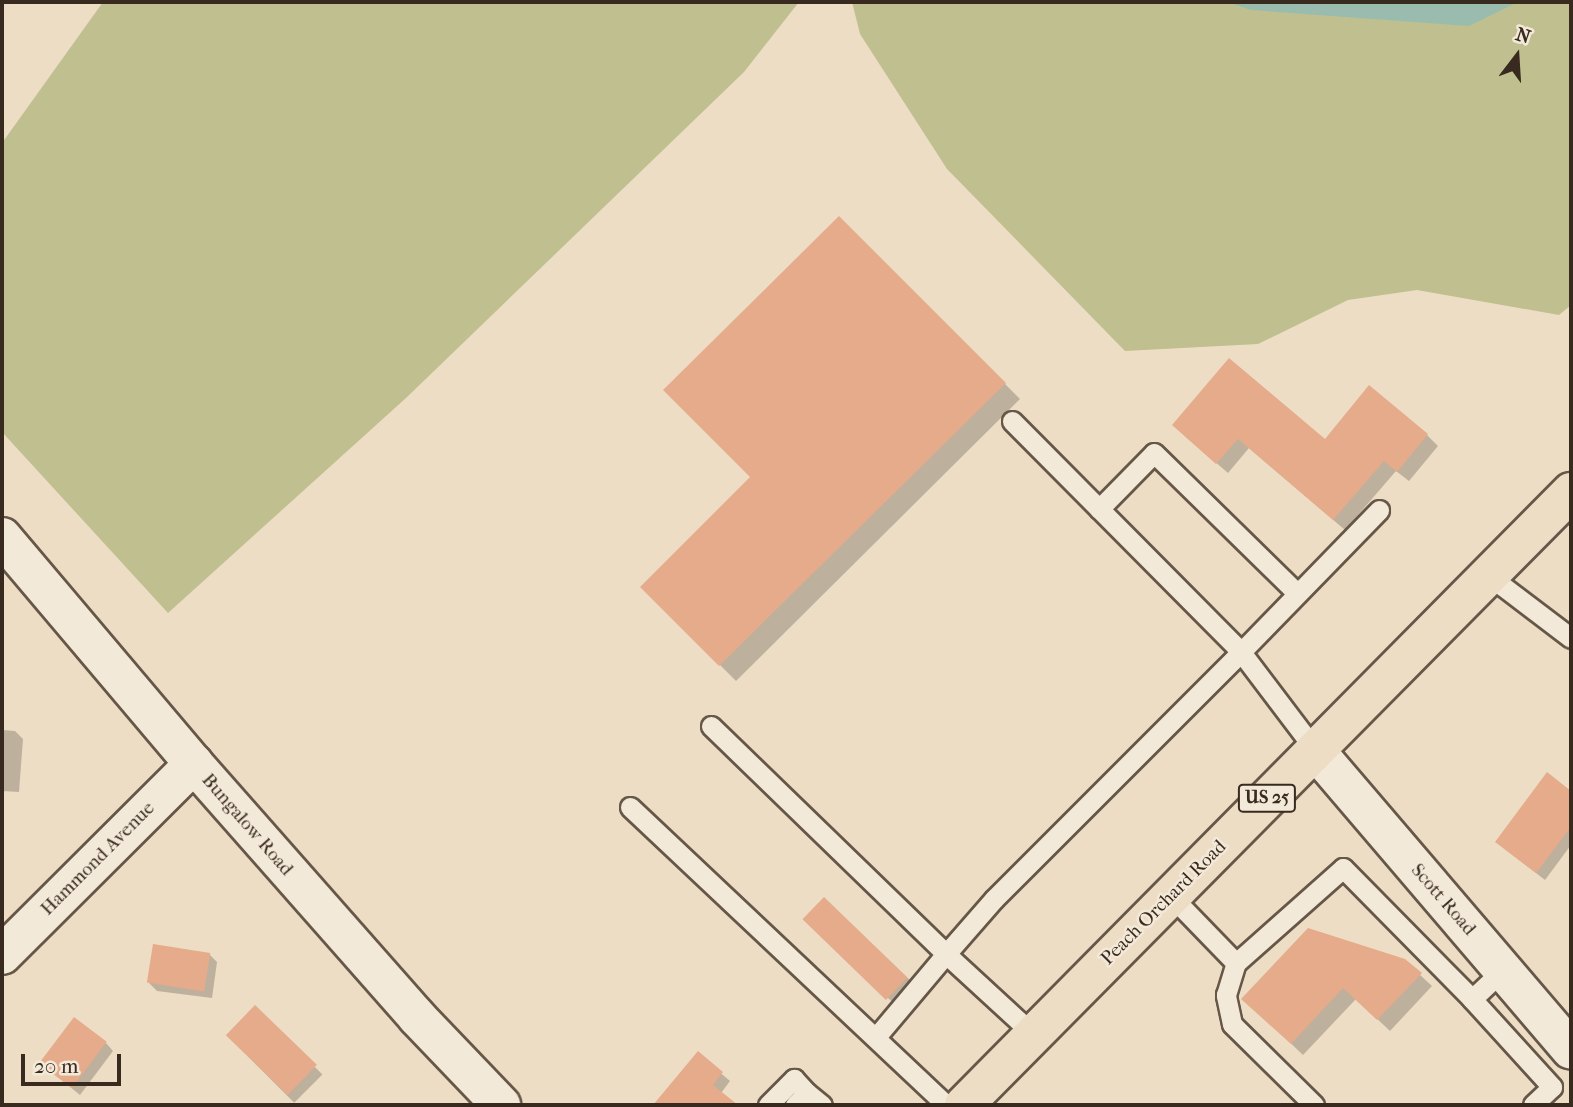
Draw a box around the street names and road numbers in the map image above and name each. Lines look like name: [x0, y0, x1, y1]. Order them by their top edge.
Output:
street label: Bungalow Road: [196, 769, 298, 881]
road number: US 25: [1237, 784, 1297, 812]
street label: Hammond Avenue: [36, 797, 160, 921]
street label: Peach Orchard Road: [1097, 836, 1231, 970]
street label: Scott Road: [1406, 859, 1480, 941]

